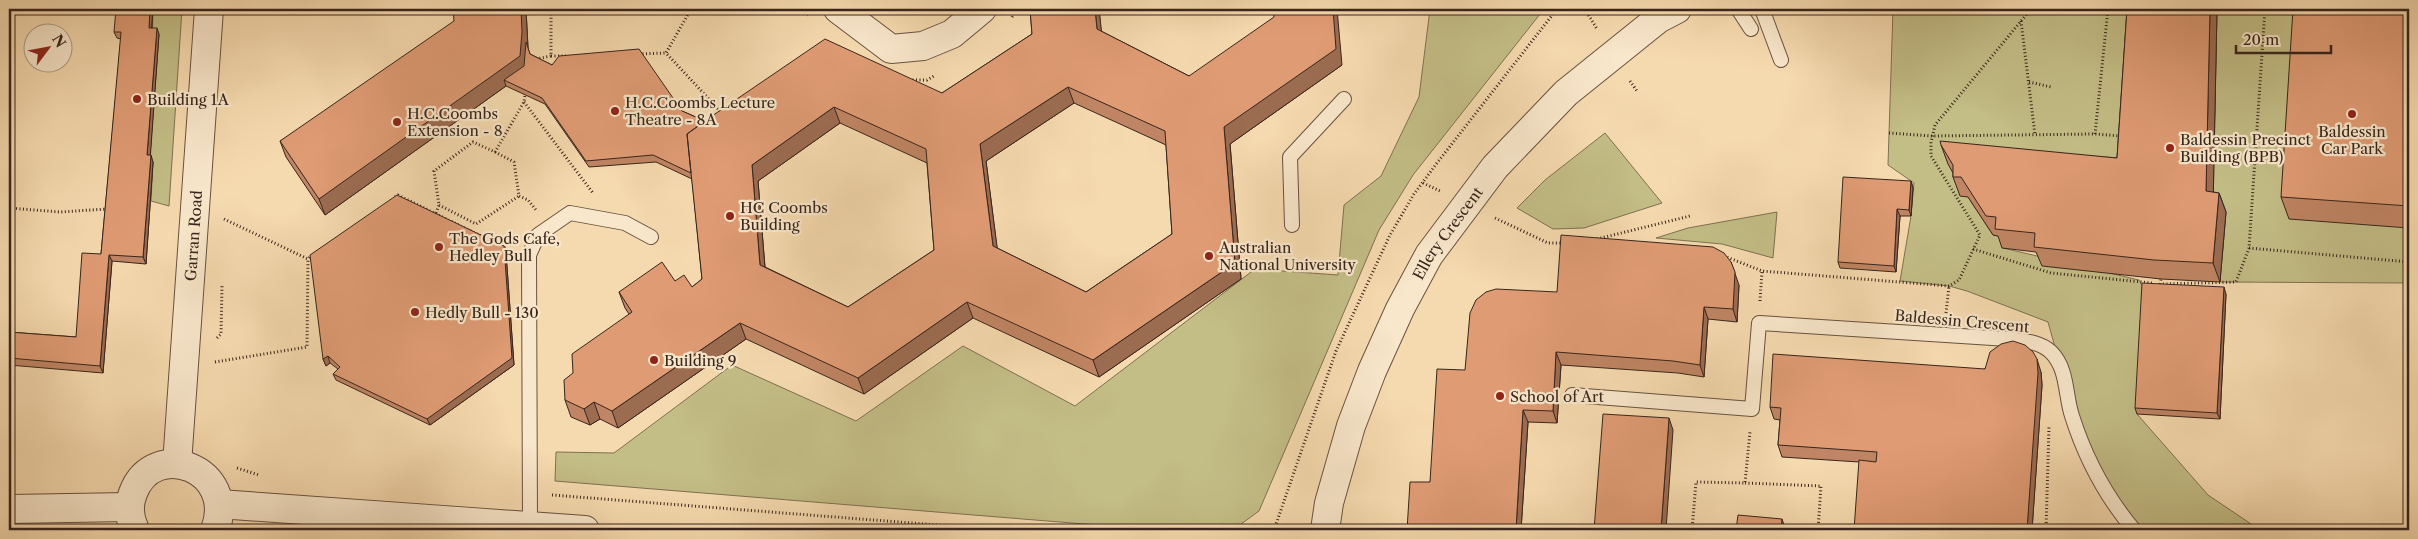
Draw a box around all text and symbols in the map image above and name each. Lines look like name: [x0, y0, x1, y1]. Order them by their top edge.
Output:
north arrow: [22, 22, 72, 72]
scale bar: [2236, 22, 2330, 54]
text: 20 m: [2243, 30, 2279, 49]
text: N: [48, 31, 70, 51]
place label: Building 1A: [147, 90, 230, 109]
marker: Building 1A: [131, 93, 143, 105]
place label: H.C.Coombs Lecture Theatre - 8A: [625, 93, 775, 129]
place label: H.C.Coombs Extension - 8: [407, 104, 503, 140]
marker: H.C.Coombs Lecture Theatre - 8A: [609, 105, 621, 117]
marker: Baldessin Car Park: [2346, 108, 2358, 120]
marker: H.C.Coombs Extension - 8: [391, 116, 403, 128]
place label: Baldessin Car Park: [2318, 122, 2386, 158]
place label: Baldessin Precinct Building (BPB): [2180, 130, 2312, 166]
marker: Baldessin Precinct Building (BPB): [2164, 142, 2176, 154]
street label: Ellery Crescent: [1408, 182, 1487, 283]
street label: Garran Road: [180, 189, 206, 282]
place label: HC Coombs Building: [740, 198, 828, 234]
marker: HC Coombs Building: [724, 210, 736, 222]
place label: The Gods Cafe, Hedley Bull: [449, 229, 560, 265]
place label: Australian National University: [1218, 238, 1357, 274]
marker: The Gods Cafe, Hedley Bull: [433, 241, 445, 253]
marker: Australian National University: [1203, 250, 1215, 262]
place label: Hedly Bull - 130: [425, 303, 539, 322]
marker: Hedly Bull - 130: [409, 306, 421, 318]
street label: Baldessin Crescent: [1894, 306, 2031, 336]
place label: Building 9: [664, 351, 737, 370]
marker: Building 9: [648, 354, 660, 366]
place label: School of Art: [1510, 387, 1604, 406]
marker: School of Art: [1494, 390, 1506, 402]

